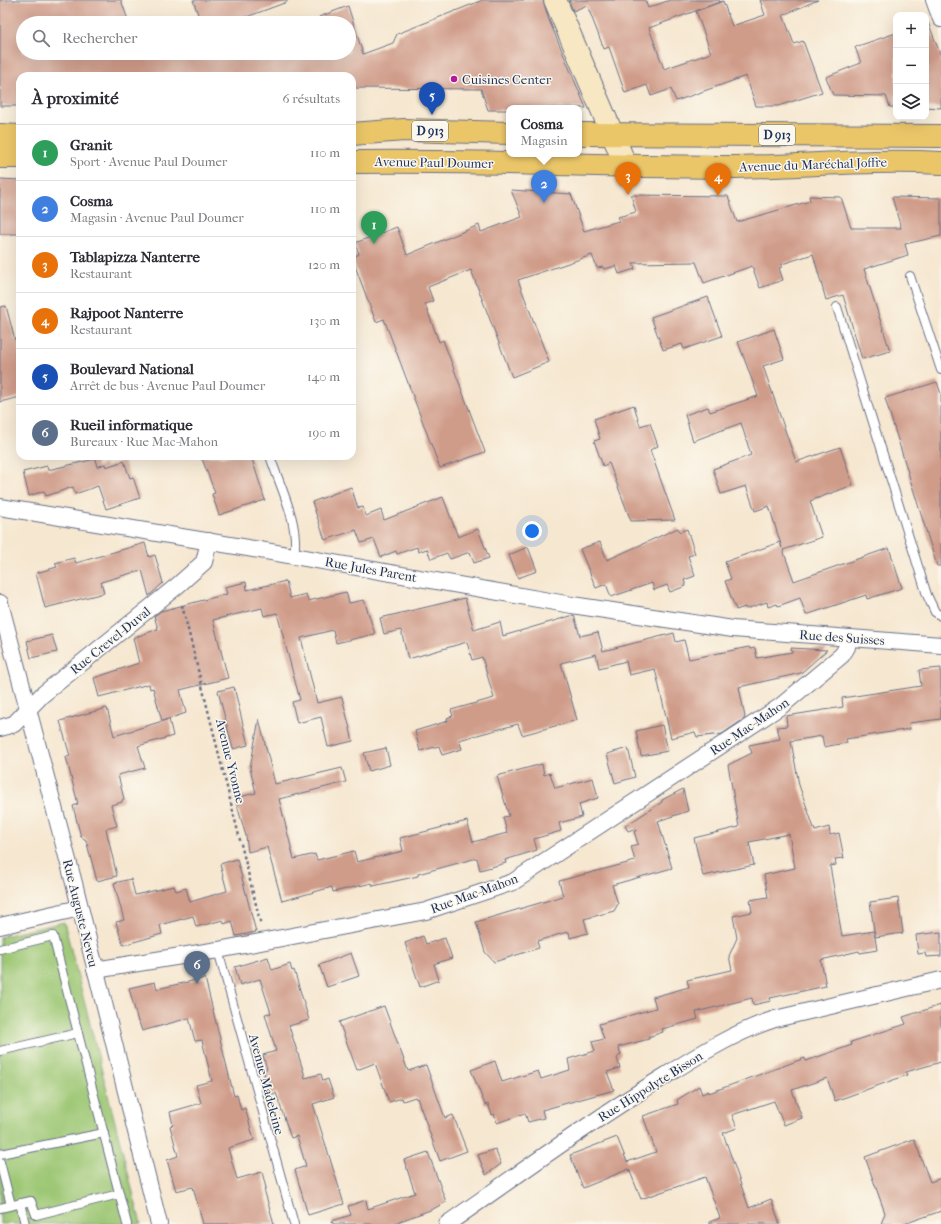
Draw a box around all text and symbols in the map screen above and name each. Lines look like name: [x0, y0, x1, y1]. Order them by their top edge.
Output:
map controls: [893, 12, 929, 120]
button: +: [893, 12, 929, 48]
search box: [16, 16, 356, 60]
icon: search: [30, 27, 52, 49]
text: Rechercher: [62, 29, 137, 47]
button: −: [893, 48, 929, 84]
place label: Cuisines Center: [462, 72, 552, 87]
marker: Cuisines Center: [449, 74, 459, 84]
pin: 5: [419, 82, 445, 115]
button: layers: [893, 84, 929, 120]
text: À proximité: [32, 88, 119, 108]
text: 6 résultats: [283, 91, 340, 106]
popup: [506, 105, 582, 157]
text: Cosma: [520, 115, 563, 133]
road number: D 913: [412, 121, 448, 141]
road number: D 913: [759, 125, 795, 145]
text: Magasin: [520, 133, 568, 148]
text: Granit: [70, 136, 112, 154]
text: 1: [43, 145, 47, 160]
text: 110 m: [310, 145, 340, 160]
text: Sport · Avenue Paul Doumer: [70, 154, 227, 169]
street label: Avenue Paul Doumer: [374, 154, 494, 171]
street label: Avenue du Maréchal Joffre: [738, 154, 888, 175]
pin: 3: [615, 162, 641, 195]
pin: 4: [705, 163, 731, 196]
pin: 2: [531, 170, 557, 203]
text: Cosma: [70, 192, 113, 210]
text: 2: [42, 201, 48, 216]
text: 110 m: [310, 201, 340, 216]
text: Magasin · Avenue Paul Doumer: [70, 210, 244, 225]
pin: 1: [361, 211, 387, 244]
text: Tablapizza Nanterre: [70, 248, 200, 266]
text: 3: [42, 257, 48, 272]
text: 120 m: [308, 257, 340, 272]
text: Restaurant: [70, 266, 132, 281]
text: Rajpoot Nanterre: [70, 304, 183, 322]
text: 4: [41, 313, 49, 328]
text: 130 m: [309, 313, 340, 328]
text: Restaurant: [70, 322, 132, 337]
text: Boulevard National: [70, 360, 194, 378]
text: 5: [42, 369, 48, 384]
text: 140 m: [307, 369, 340, 384]
text: Arrêt de bus · Avenue Paul Doumer: [70, 378, 265, 393]
text: Rueil informatique: [70, 416, 193, 434]
text: 6: [41, 425, 49, 440]
text: 190 m: [308, 425, 340, 440]
text: Bureaux · Rue Mac-Mahon: [70, 434, 218, 449]
your location: [522, 521, 542, 541]
street label: Rue Jules Parent: [324, 554, 418, 585]
street label: Rue Crevel-Duval: [67, 603, 154, 677]
street label: Rue des Suisses: [799, 627, 885, 648]
street label: Rue Mac-Mahon: [707, 694, 792, 758]
street label: Avenue Yvonne: [212, 716, 248, 806]
street label: Rue Auguste Neveu: [60, 858, 101, 969]
street label: Rue Mac-Mahon: [428, 871, 520, 916]
pin: 6: [184, 951, 210, 984]
street label: Avenue Madeleine: [246, 1031, 287, 1137]
street label: Rue Hippolyte Bisson: [595, 1048, 706, 1125]

